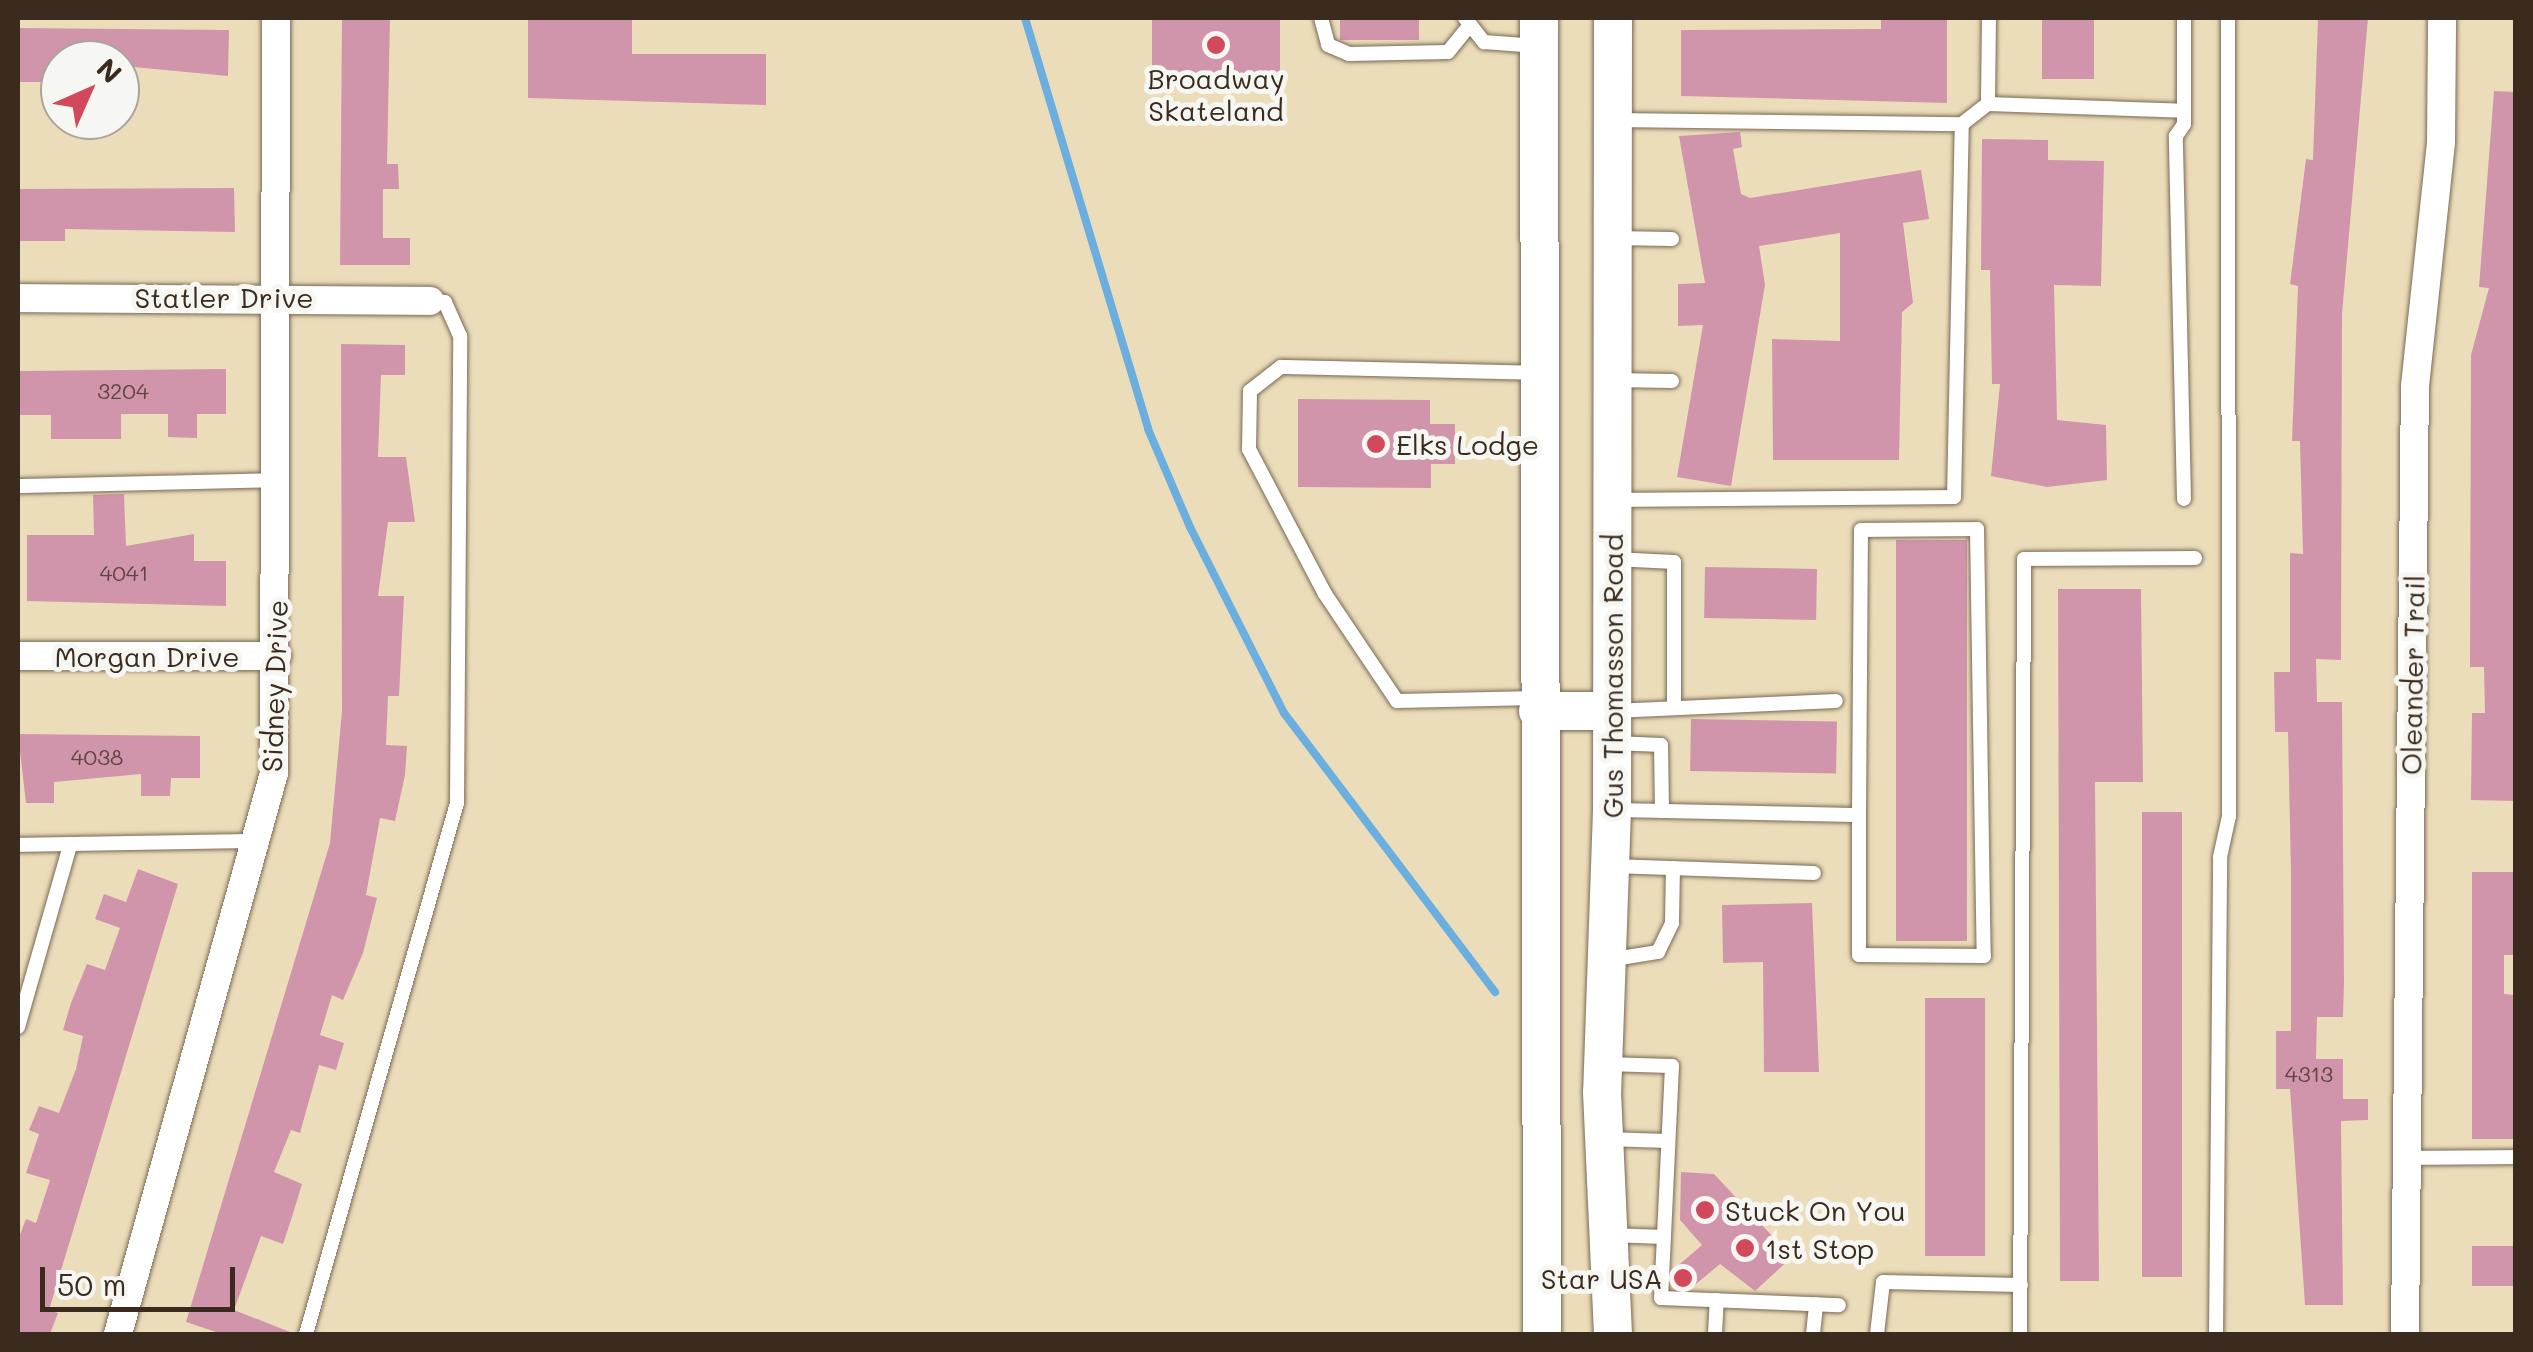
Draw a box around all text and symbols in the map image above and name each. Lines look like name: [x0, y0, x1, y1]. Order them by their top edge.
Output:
marker: Broadway Skateland: [1205, 34, 1227, 56]
north arrow: [40, 40, 140, 140]
text: N: [90, 50, 130, 90]
place label: Broadway Skateland: [1147, 61, 1285, 127]
street label: Statler Drive: [134, 280, 314, 314]
house number: 3204: [97, 378, 149, 404]
place label: Elks Lodge: [1396, 427, 1539, 461]
marker: Elks Lodge: [1365, 433, 1387, 455]
street label: Gus Thomasson Road: [1595, 534, 1629, 818]
house number: 4041: [99, 560, 149, 586]
street label: Oleander Trail: [2393, 575, 2431, 775]
street label: Sidney Drive: [254, 599, 294, 773]
street label: Morgan Drive: [54, 639, 240, 673]
house number: 4038: [71, 744, 123, 770]
house number: 4313: [2285, 1061, 2333, 1087]
place label: Stuck On You: [1725, 1193, 1906, 1227]
marker: Stuck On You: [1694, 1199, 1716, 1221]
place label: 1st Stop: [1765, 1231, 1874, 1265]
marker: 1st Stop: [1734, 1237, 1756, 1259]
scale bar: [45, 1247, 240, 1309]
place label: Star USA: [1541, 1261, 1663, 1295]
text: 50 m: [57, 1264, 127, 1304]
marker: Star USA: [1672, 1267, 1694, 1289]

